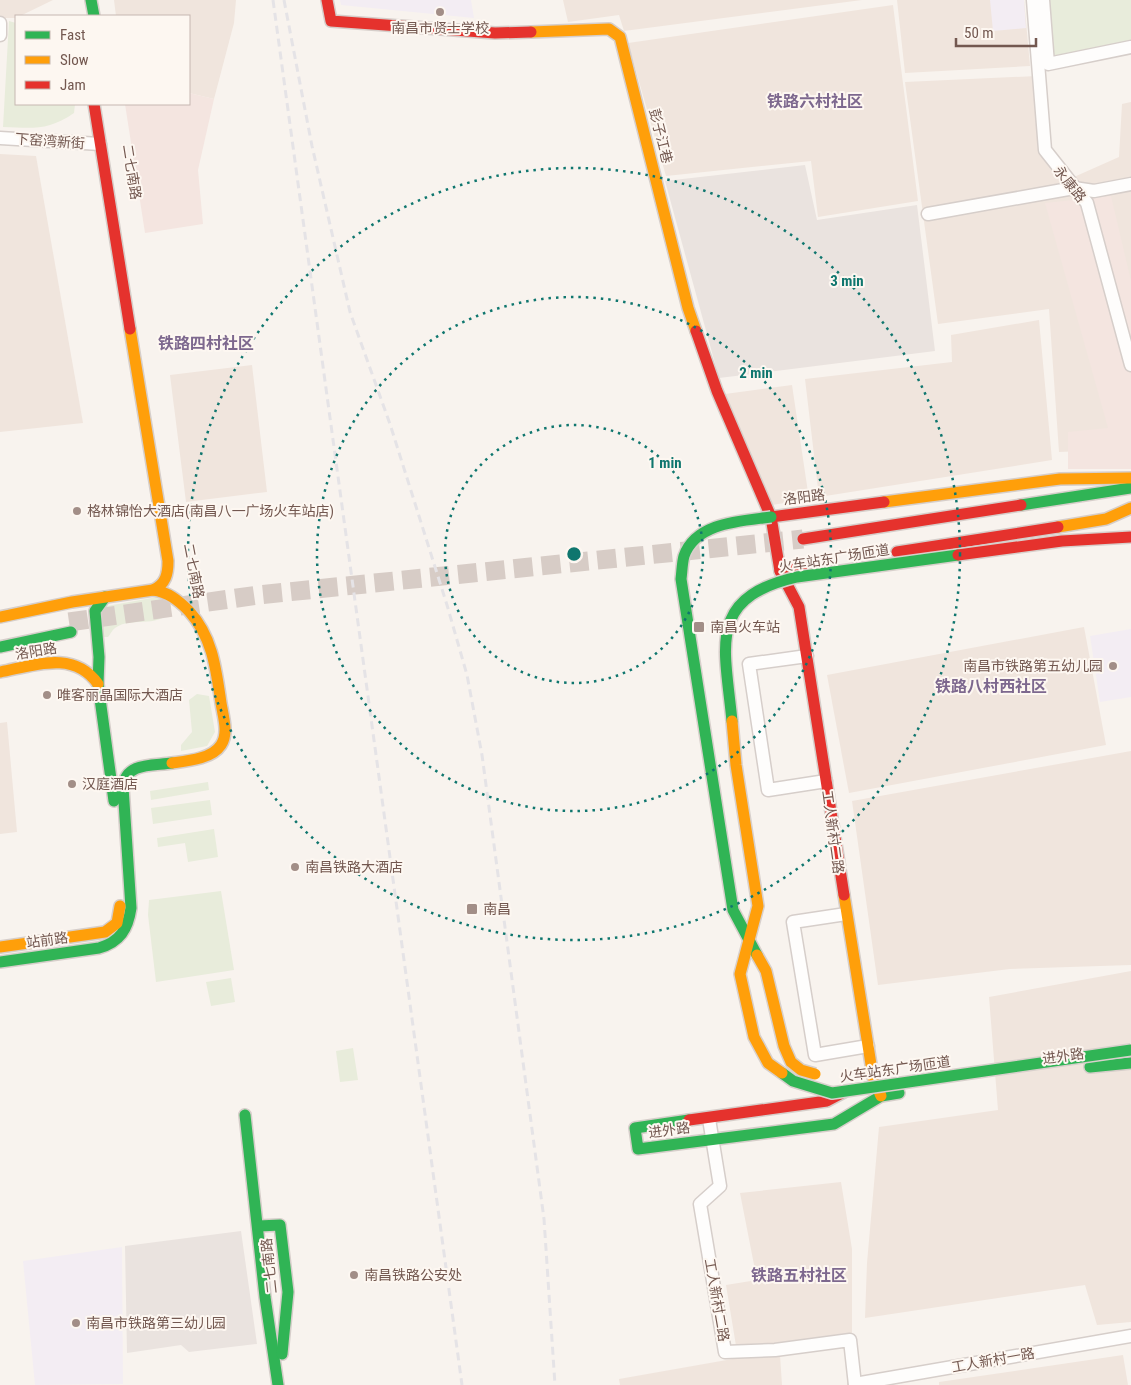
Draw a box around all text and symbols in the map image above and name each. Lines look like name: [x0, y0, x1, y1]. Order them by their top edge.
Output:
marker: 南昌市贤士学校: [434, 6, 446, 18]
legend: [15, 15, 190, 105]
scale bar: [956, 15, 1036, 47]
place label: 南昌市贤士学校: [391, 20, 489, 36]
text: 50 m: [964, 24, 994, 42]
text: Fast: [60, 26, 85, 44]
text: Slow: [60, 51, 89, 69]
text: Jam: [60, 76, 86, 94]
district label: 铁路六村社区: [767, 92, 863, 111]
street label: 彭子江巷: [646, 107, 676, 165]
street label: 下窑湾新街: [15, 131, 85, 151]
street label: 二七南路: [120, 143, 144, 201]
street label: 永康路: [1051, 163, 1089, 205]
text: 3 min: [830, 272, 864, 290]
district label: 铁路四村社区: [158, 334, 254, 353]
text: 2 min: [739, 364, 773, 382]
text: 1 min: [648, 454, 682, 472]
street label: 洛阳路: [782, 487, 826, 507]
place label: 格林锦怡大酒店(南昌八一广场火车站店): [87, 503, 334, 520]
marker: 格林锦怡大酒店(南昌八一广场火车站店): [71, 505, 83, 517]
street label: 火车站东广场匝道: [777, 541, 891, 575]
street label: 二七南路: [181, 542, 207, 600]
centre of rings: [565, 545, 583, 563]
place label: 南昌火车站: [710, 619, 780, 635]
marker: 南昌火车站: [692, 620, 706, 634]
street label: 洛阳路: [14, 640, 58, 662]
place label: 南昌市铁路第五幼儿园: [963, 658, 1103, 674]
marker: 南昌市铁路第五幼儿园: [1107, 660, 1119, 672]
district label: 铁路八村西社区: [935, 677, 1047, 696]
place label: 唯客丽晶国际大酒店: [57, 687, 183, 703]
marker: 唯客丽晶国际大酒店: [41, 689, 53, 701]
place label: 汉庭酒店: [82, 776, 138, 792]
marker: 汉庭酒店: [66, 778, 78, 790]
street label: 工人新村二路: [819, 789, 847, 875]
place label: 南昌铁路大酒店: [305, 859, 403, 875]
marker: 南昌铁路大酒店: [289, 861, 301, 873]
place label: 南昌: [483, 901, 511, 917]
marker: 南昌: [465, 902, 479, 916]
street label: 站前路: [25, 929, 69, 951]
street label: 进外路: [1041, 1045, 1085, 1067]
street label: 火车站东广场匝道: [838, 1053, 952, 1085]
street label: 进外路: [647, 1119, 691, 1141]
street label: 二七南路: [258, 1237, 280, 1295]
street label: 工人新村二路: [702, 1257, 732, 1343]
district label: 铁路五村社区: [751, 1266, 847, 1285]
place label: 南昌铁路公安处: [364, 1267, 462, 1283]
marker: 南昌铁路公安处: [348, 1269, 360, 1281]
place label: 南昌市铁路第三幼儿园: [86, 1315, 226, 1331]
marker: 南昌市铁路第三幼儿园: [70, 1317, 82, 1329]
street label: 工人新村一路: [950, 1345, 1036, 1375]

